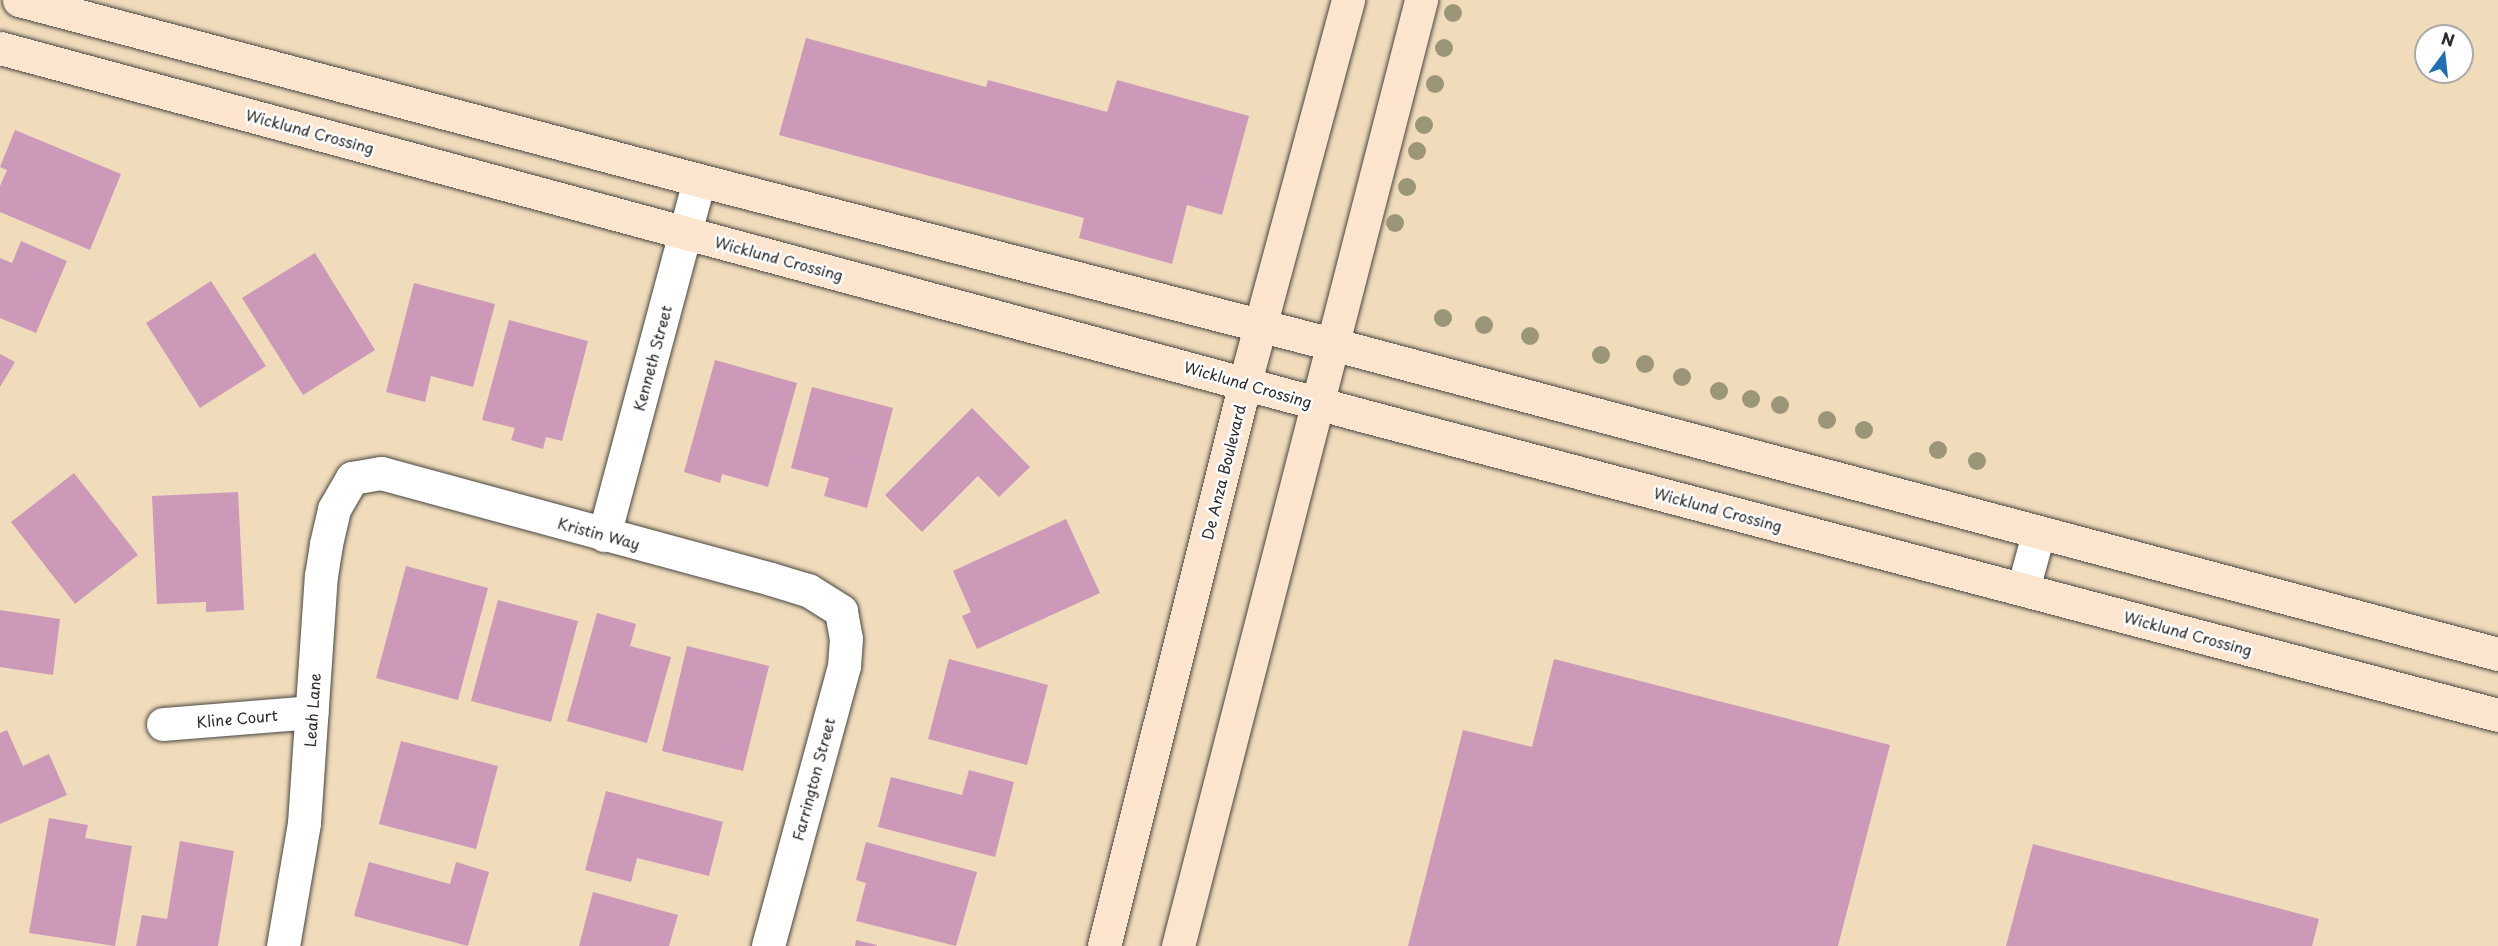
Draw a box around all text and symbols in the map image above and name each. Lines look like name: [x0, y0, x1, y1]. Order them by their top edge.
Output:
north arrow: [2414, 24, 2474, 84]
text: N: [2439, 25, 2457, 52]
street label: Wicklund Crossing: [244, 105, 376, 157]
street label: Wicklund Crossing: [713, 232, 845, 284]
street label: Kenneth Street: [629, 303, 675, 413]
street label: Wicklund Crossing: [1182, 357, 1314, 411]
street label: De Anza Boulevard: [1198, 403, 1248, 541]
street label: Wicklund Crossing: [1652, 483, 1784, 535]
street label: Kristin Way: [556, 513, 642, 553]
street label: Wicklund Crossing: [2122, 607, 2254, 659]
street label: Leah Lane: [300, 673, 324, 747]
street label: Kline Court: [195, 705, 279, 731]
street label: Farrington Street: [788, 716, 838, 842]

